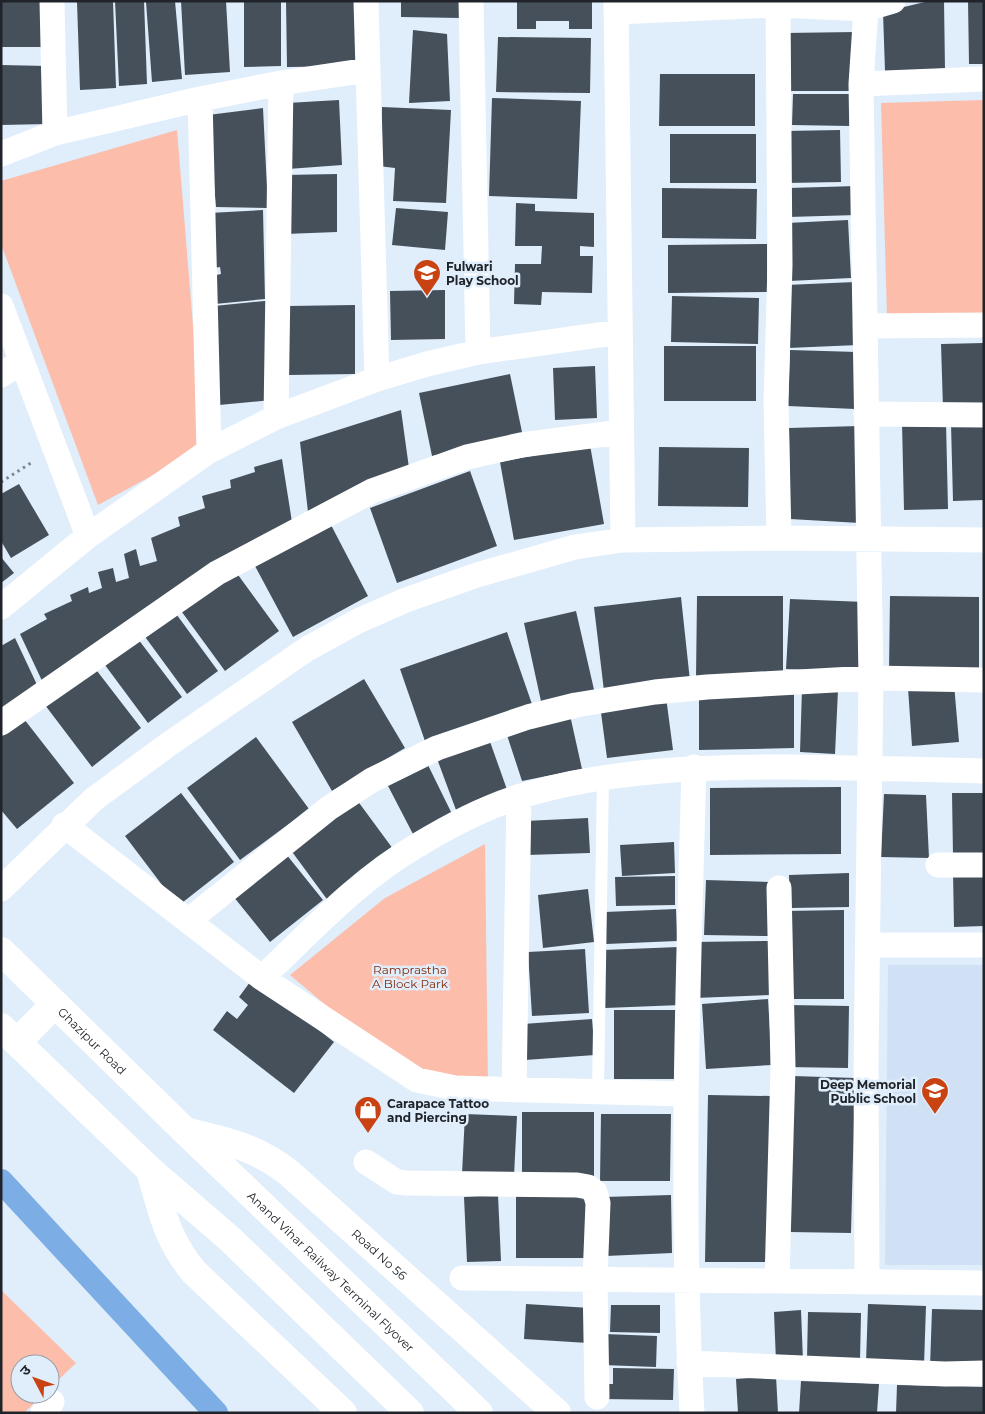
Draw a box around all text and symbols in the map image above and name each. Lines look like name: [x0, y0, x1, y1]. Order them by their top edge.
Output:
school or university icon: Fulwari Play School: [412, 258, 442, 297]
place label: Fulwari Play School: [446, 259, 519, 288]
park label: Ramprastha A Block Park: [372, 962, 449, 991]
street label: Ghazipur Road: [55, 1004, 130, 1077]
school or university icon: Deep Memorial Public School: [920, 1076, 950, 1115]
place label: Deep Memorial Public School: [820, 1077, 916, 1106]
shop icon: Carapace Tattoo and Piercing: [353, 1095, 383, 1134]
place label: Carapace Tattoo and Piercing: [387, 1096, 489, 1125]
street label: Anand Vihar Railway Terminal Flyover: [245, 1188, 418, 1355]
street label: Road No 56: [349, 1226, 410, 1283]
north arrow: [10, 1354, 60, 1404]
text: उ: [16, 1361, 35, 1379]

